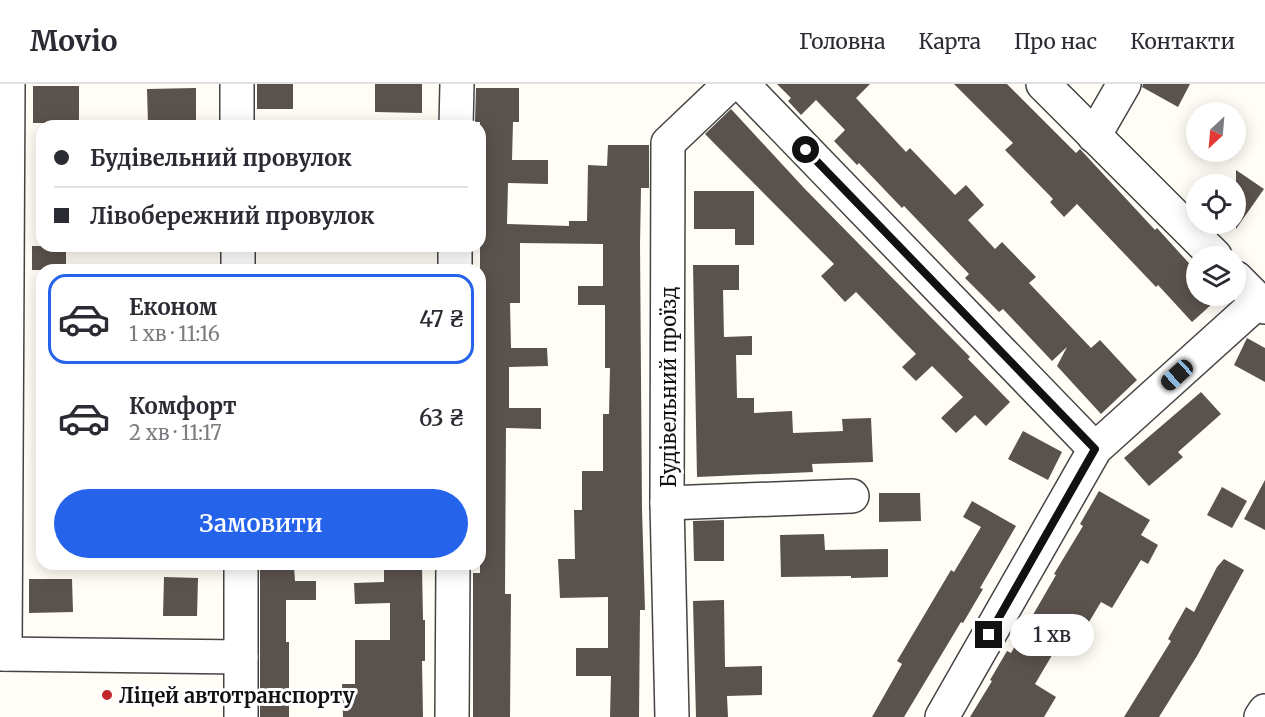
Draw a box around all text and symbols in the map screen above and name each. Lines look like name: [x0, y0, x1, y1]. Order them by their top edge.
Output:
text: Movio: [30, 23, 117, 59]
text: Головна: [799, 28, 886, 55]
text: Карта: [919, 28, 981, 55]
text: Про нас: [1014, 28, 1097, 55]
text: Контакти: [1130, 28, 1235, 55]
north arrow: [1186, 102, 1246, 162]
map controls: [1186, 102, 1246, 306]
route start: [792, 136, 819, 163]
text: Будівельний провулок: [90, 144, 352, 172]
button: locate: [1186, 174, 1246, 234]
text: Лівобережний провулок: [90, 202, 375, 230]
button: layers: [1186, 246, 1246, 306]
street label: Будівельний проїзд: [656, 286, 681, 488]
icon: car: [57, 292, 111, 346]
text: Економ: [129, 293, 217, 321]
text: 47 ₴: [419, 305, 465, 333]
text: 1 хв · 11:16: [129, 321, 220, 346]
car: [1158, 356, 1196, 394]
icon: car: [57, 391, 111, 445]
text: Комфорт: [129, 392, 237, 420]
text: 63 ₴: [419, 404, 465, 432]
text: 2 хв · 11:17: [129, 420, 222, 445]
button: Замовити: [54, 489, 468, 558]
callout: 1 хв: [1010, 614, 1094, 656]
route end: [975, 621, 1002, 648]
text: 1 хв: [1033, 622, 1071, 647]
place label: Ліцей автотранспорту: [119, 683, 355, 708]
marker: Ліцей автотранспорту: [100, 688, 114, 702]

